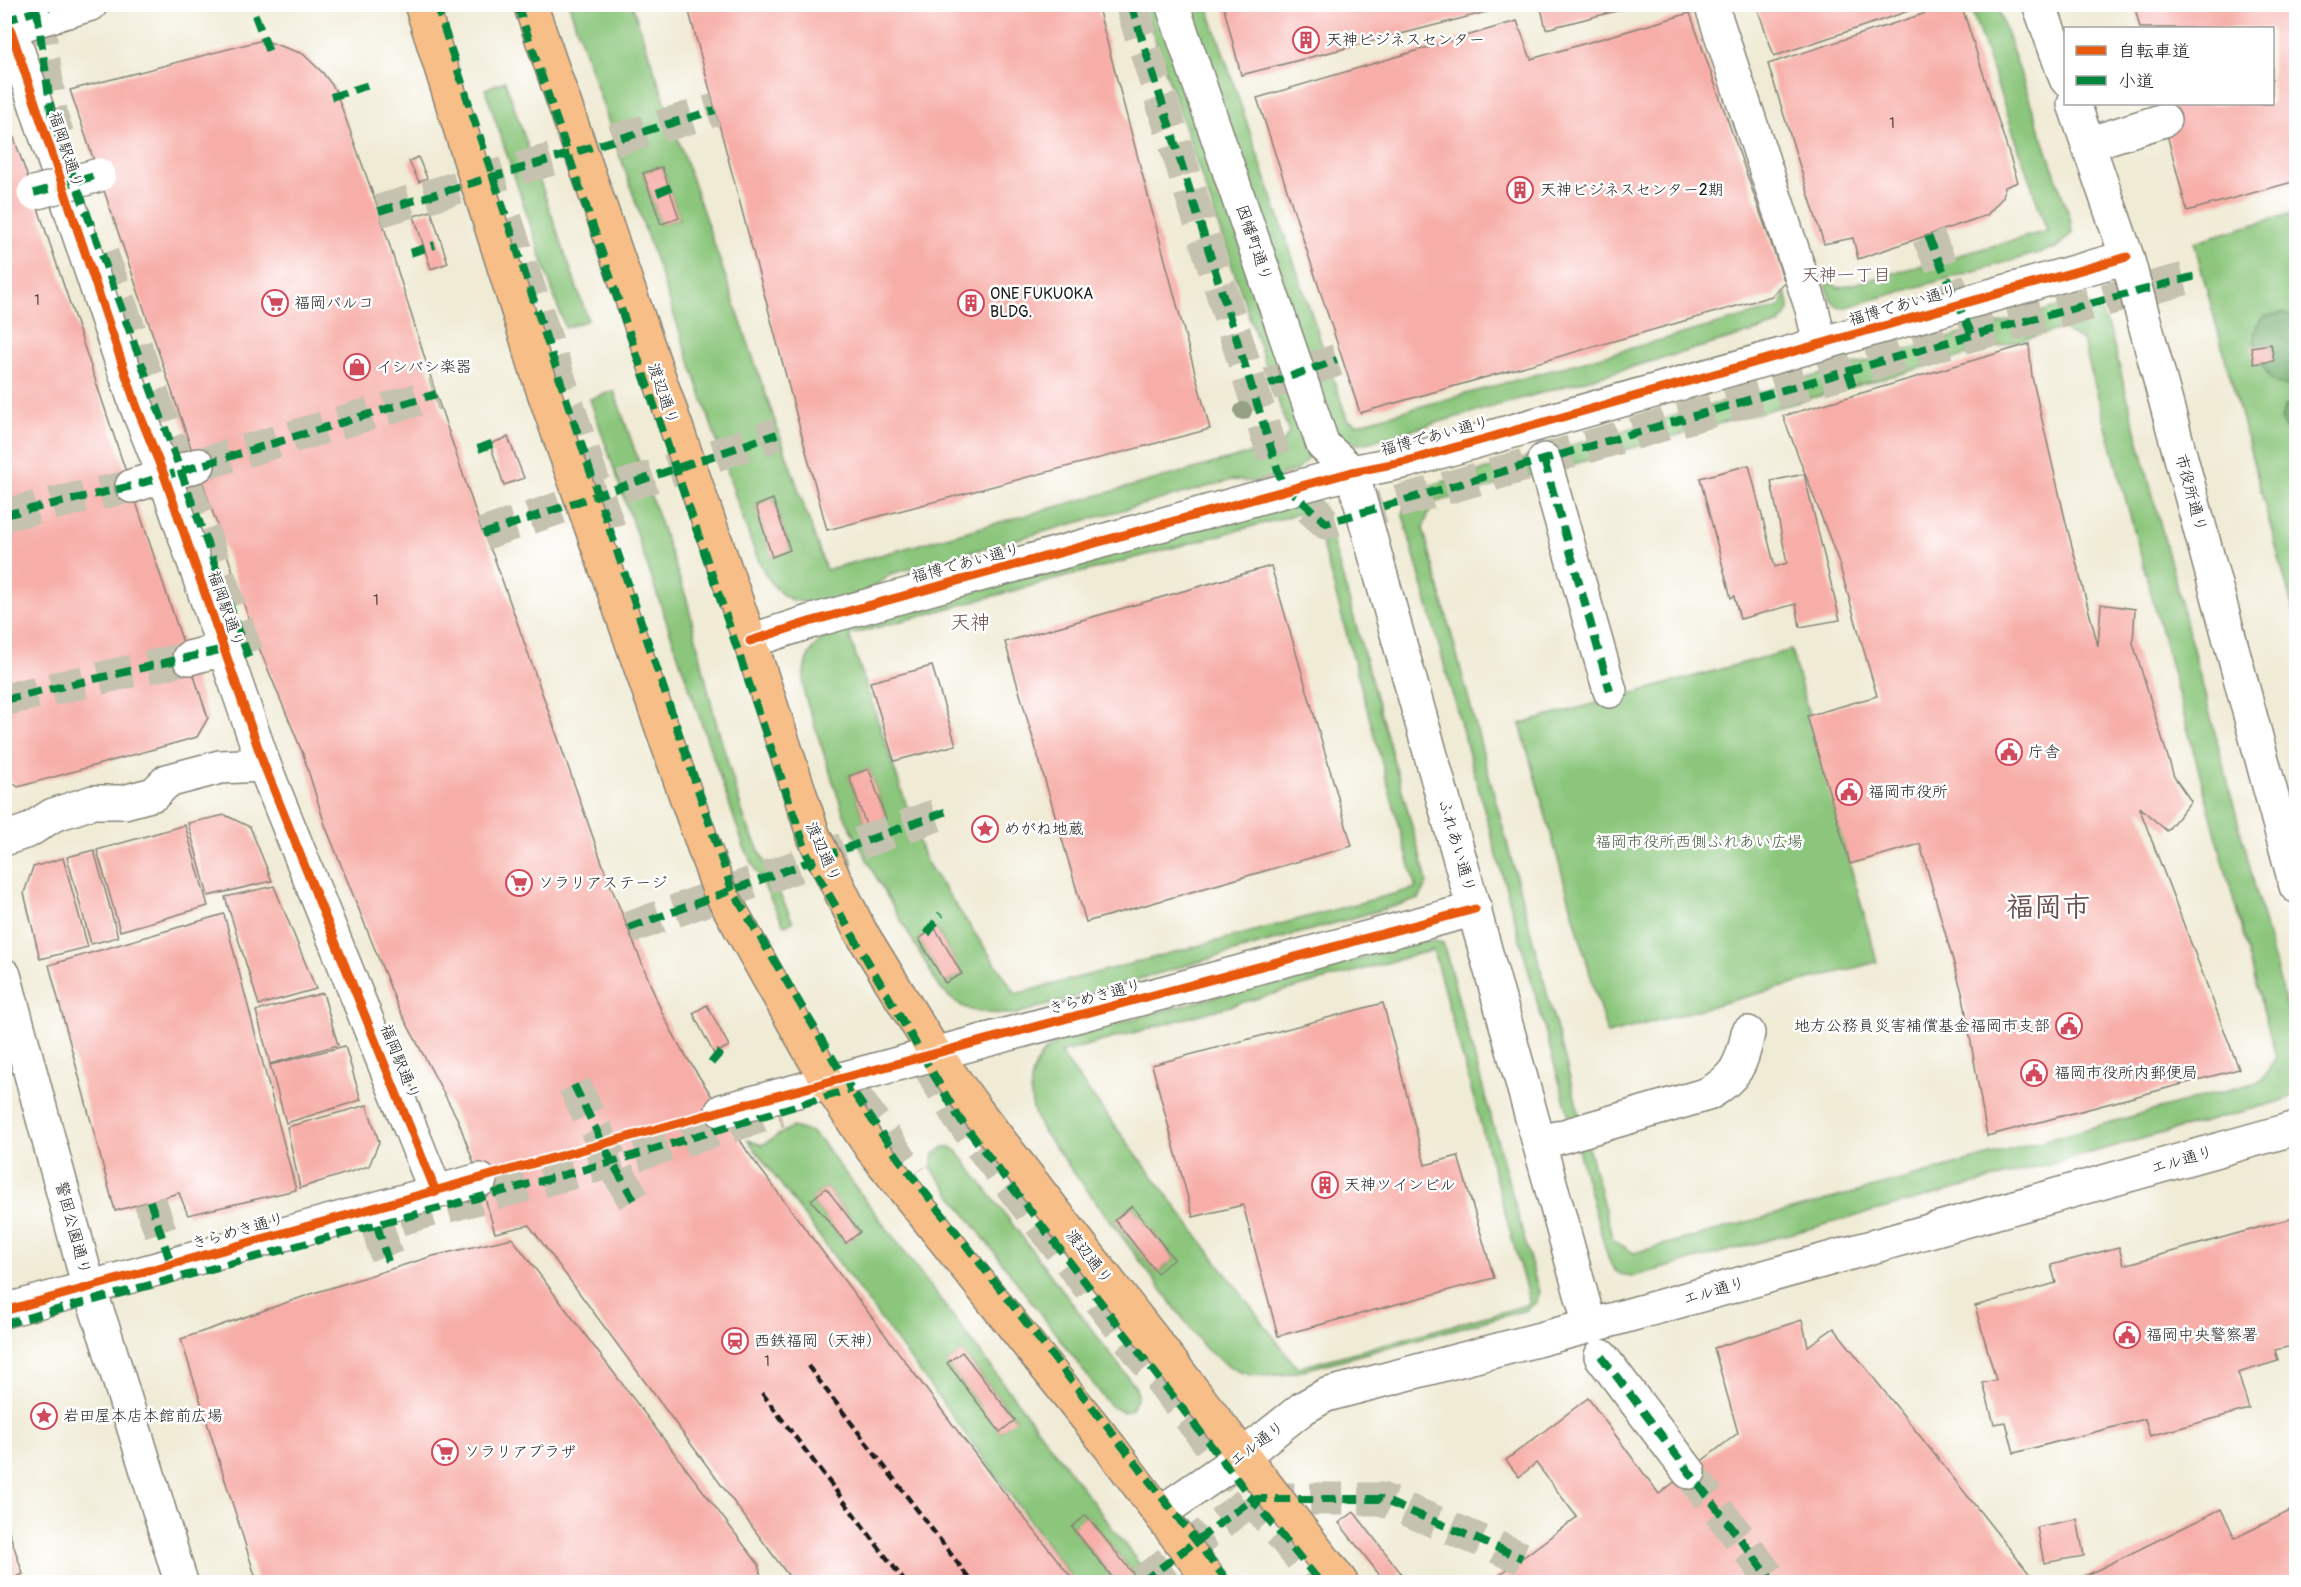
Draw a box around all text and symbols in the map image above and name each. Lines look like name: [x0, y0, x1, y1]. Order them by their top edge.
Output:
building icon: 天神ビジネスセンター: [1291, 25, 1321, 55]
legend: [2064, 27, 2274, 105]
place label: 天神ビジネスセンター: [1326, 30, 1485, 50]
text: 自転車道: [2118, 40, 2190, 63]
text: 小道: [2118, 70, 2154, 93]
street label: 福岡駅通り: [44, 109, 88, 191]
house number: 1: [1889, 115, 1895, 132]
building icon: 天神ビジネスセンター2期: [1505, 175, 1535, 205]
place label: 天神ビジネスセンター2期: [1540, 180, 1724, 200]
street label: 因幡町通り: [1232, 202, 1276, 284]
district label: 天神一丁目: [1801, 264, 1891, 287]
street label: 福博であい通り: [1846, 280, 1960, 330]
place label: ONE FUKUOKA BLDG.: [990, 284, 1093, 322]
supermarket icon: 福岡パルコ: [260, 288, 290, 318]
building icon: ONE FUKUOKA BLDG.: [956, 288, 986, 318]
house number: 1: [34, 292, 40, 309]
place label: 福岡パルコ: [294, 293, 374, 313]
shop icon: イシバシ楽器: [342, 352, 372, 382]
place label: イシバシ楽器: [376, 357, 472, 377]
street label: 渡辺通り: [643, 360, 683, 428]
street label: 福博であい通り: [1378, 412, 1492, 460]
street label: 市役所通り: [2171, 452, 2211, 534]
street label: 福博であい通り: [909, 539, 1023, 587]
street label: 福岡駅通り: [204, 568, 248, 650]
house number: 1: [373, 592, 379, 609]
district label: 天神: [950, 610, 990, 635]
public building icon: 庁舎: [1994, 737, 2024, 767]
place label: 庁舎: [2028, 742, 2060, 762]
public building icon: 福岡市役所: [1834, 777, 1864, 807]
place label: 福岡市役所: [1868, 782, 1948, 802]
street label: ふれあい通り: [1434, 797, 1480, 895]
place icon: めがね地蔵: [970, 814, 1000, 844]
street label: 渡辺通り: [801, 819, 845, 885]
place label: めがね地蔵: [1004, 819, 1084, 839]
park label: 福岡市役所西側ふれあい広場: [1595, 832, 1803, 852]
supermarket icon: ソラリアステージ: [504, 868, 534, 898]
place label: ソラリアステージ: [538, 873, 667, 893]
district label: 福岡市: [2006, 890, 2090, 925]
street label: きらめき通り: [1046, 975, 1144, 1019]
public building icon: 地方公務員災害補償基金福岡市支部: [2054, 1011, 2084, 1041]
place label: 地方公務員災害補償基金福岡市支部: [1794, 1016, 2050, 1036]
street label: 福岡駅通り: [376, 1021, 424, 1103]
public building icon: 福岡市役所内郵便局: [2019, 1058, 2049, 1088]
place label: 福岡市役所内郵便局: [2054, 1063, 2198, 1083]
street label: エル通り: [2148, 1142, 2216, 1178]
building icon: 天神ツインビル: [1310, 1170, 1340, 1200]
place label: 天神ツインビル: [1344, 1175, 1456, 1195]
street label: 警固公園通り: [51, 1179, 95, 1277]
street label: きらめき通り: [189, 1208, 287, 1254]
street label: 渡辺通り: [1061, 1226, 1117, 1288]
street label: エル通り: [1680, 1273, 1748, 1309]
public building icon: 福岡中央警察署: [2112, 1320, 2142, 1350]
place label: 福岡中央警察署: [2146, 1325, 2258, 1345]
station icon: 西鉄福岡（天神）: [720, 1326, 750, 1356]
place label: 西鉄福岡（天神）: [754, 1331, 882, 1351]
house number: 1: [764, 1353, 770, 1370]
place icon: 岩田屋本店本館前広場: [29, 1401, 59, 1431]
place label: 岩田屋本店本館前広場: [63, 1406, 223, 1426]
street label: エル通り: [1225, 1417, 1289, 1471]
supermarket icon: ソラリアプラザ: [430, 1437, 460, 1467]
place label: ソラリアプラザ: [464, 1442, 576, 1462]

